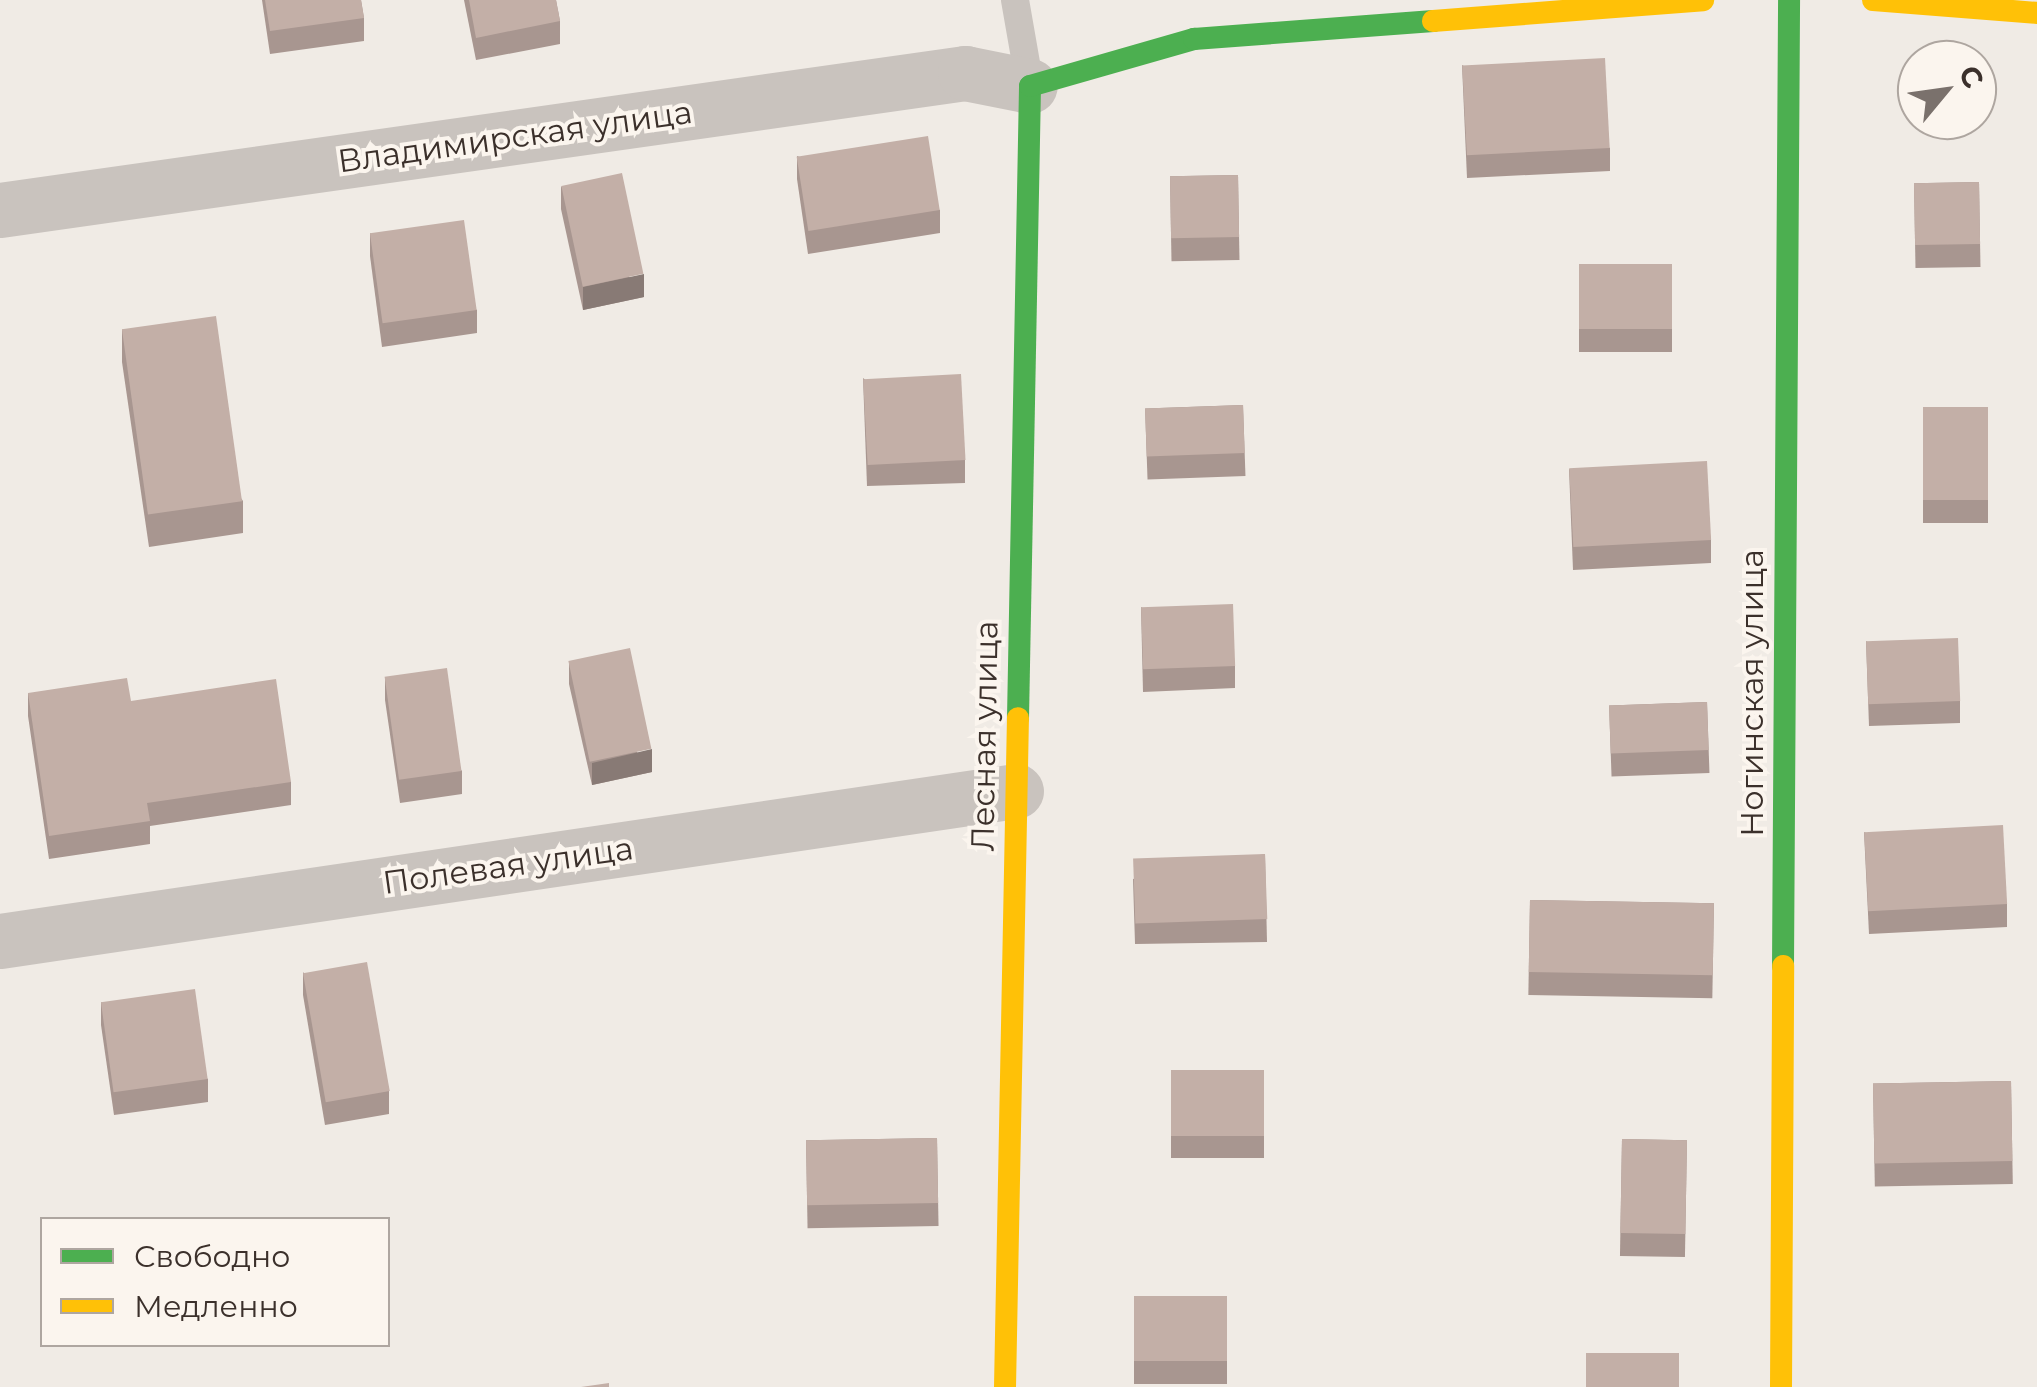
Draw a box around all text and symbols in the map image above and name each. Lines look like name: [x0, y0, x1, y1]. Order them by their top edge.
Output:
north arrow: [1897, 40, 1997, 140]
text: С: [1952, 59, 1991, 94]
street label: Владимирская улица: [335, 93, 695, 181]
street label: Ногинская улица: [1733, 549, 1771, 837]
street label: Лесная улица: [964, 620, 1006, 852]
street label: Полевая улица: [380, 829, 636, 903]
legend: [40, 1217, 390, 1347]
text: Свободно: [134, 1238, 290, 1275]
text: Медленно: [134, 1288, 298, 1325]

